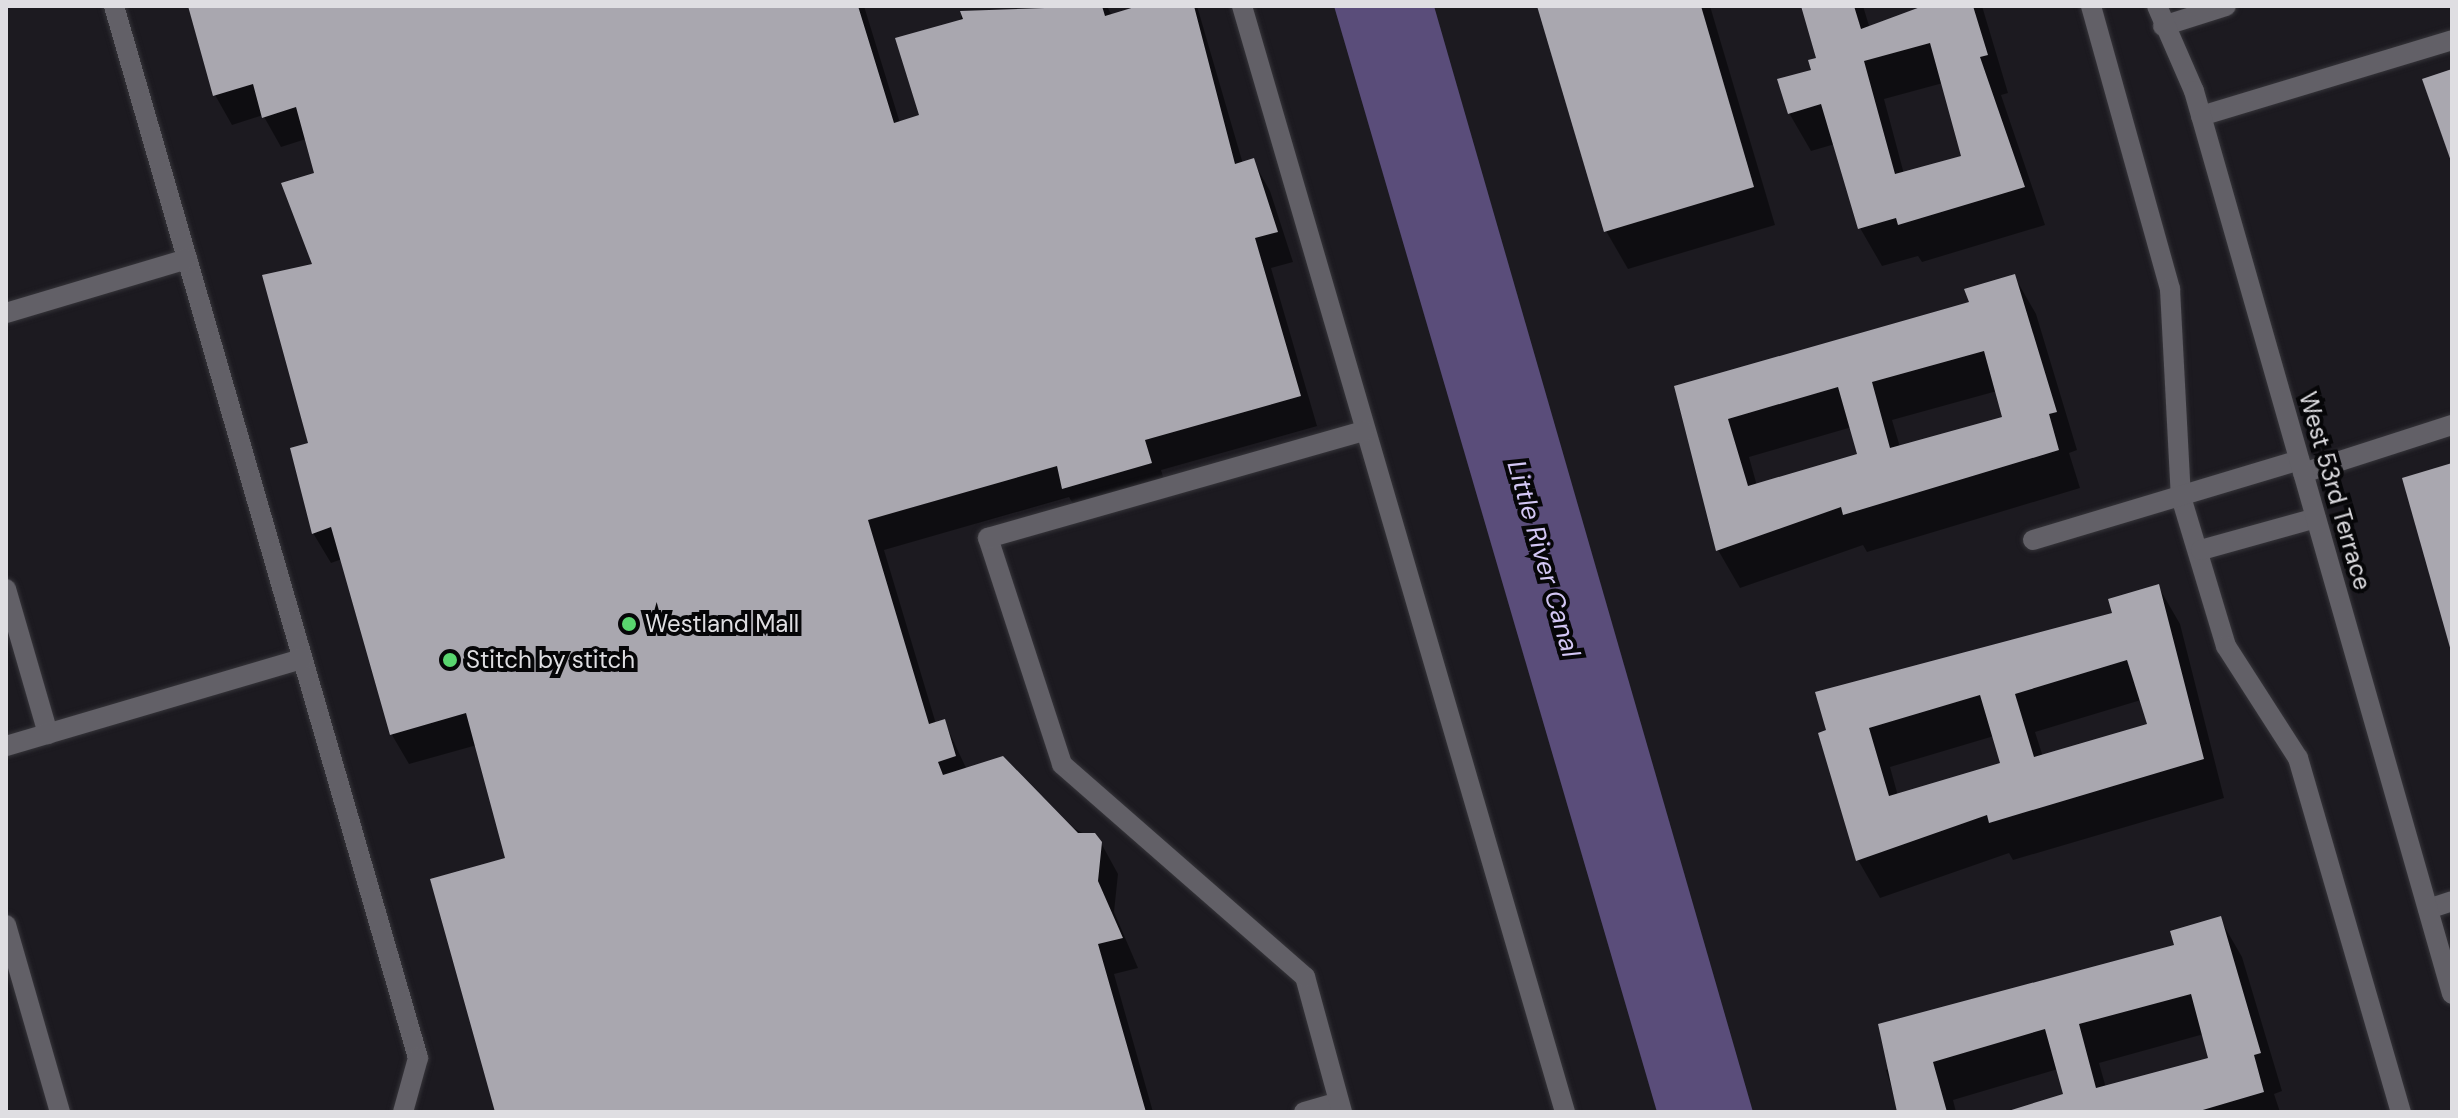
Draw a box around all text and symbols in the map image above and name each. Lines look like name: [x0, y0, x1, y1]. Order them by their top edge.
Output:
street label: West 53rd Terrace: [2293, 389, 2377, 593]
water label: Little River Canal: [1500, 457, 1586, 661]
place label: Westland Mall: [645, 610, 799, 638]
marker: Westland Mall: [620, 615, 638, 633]
place label: Stitch by stitch: [466, 646, 635, 674]
marker: Stitch by stitch: [441, 651, 459, 669]

